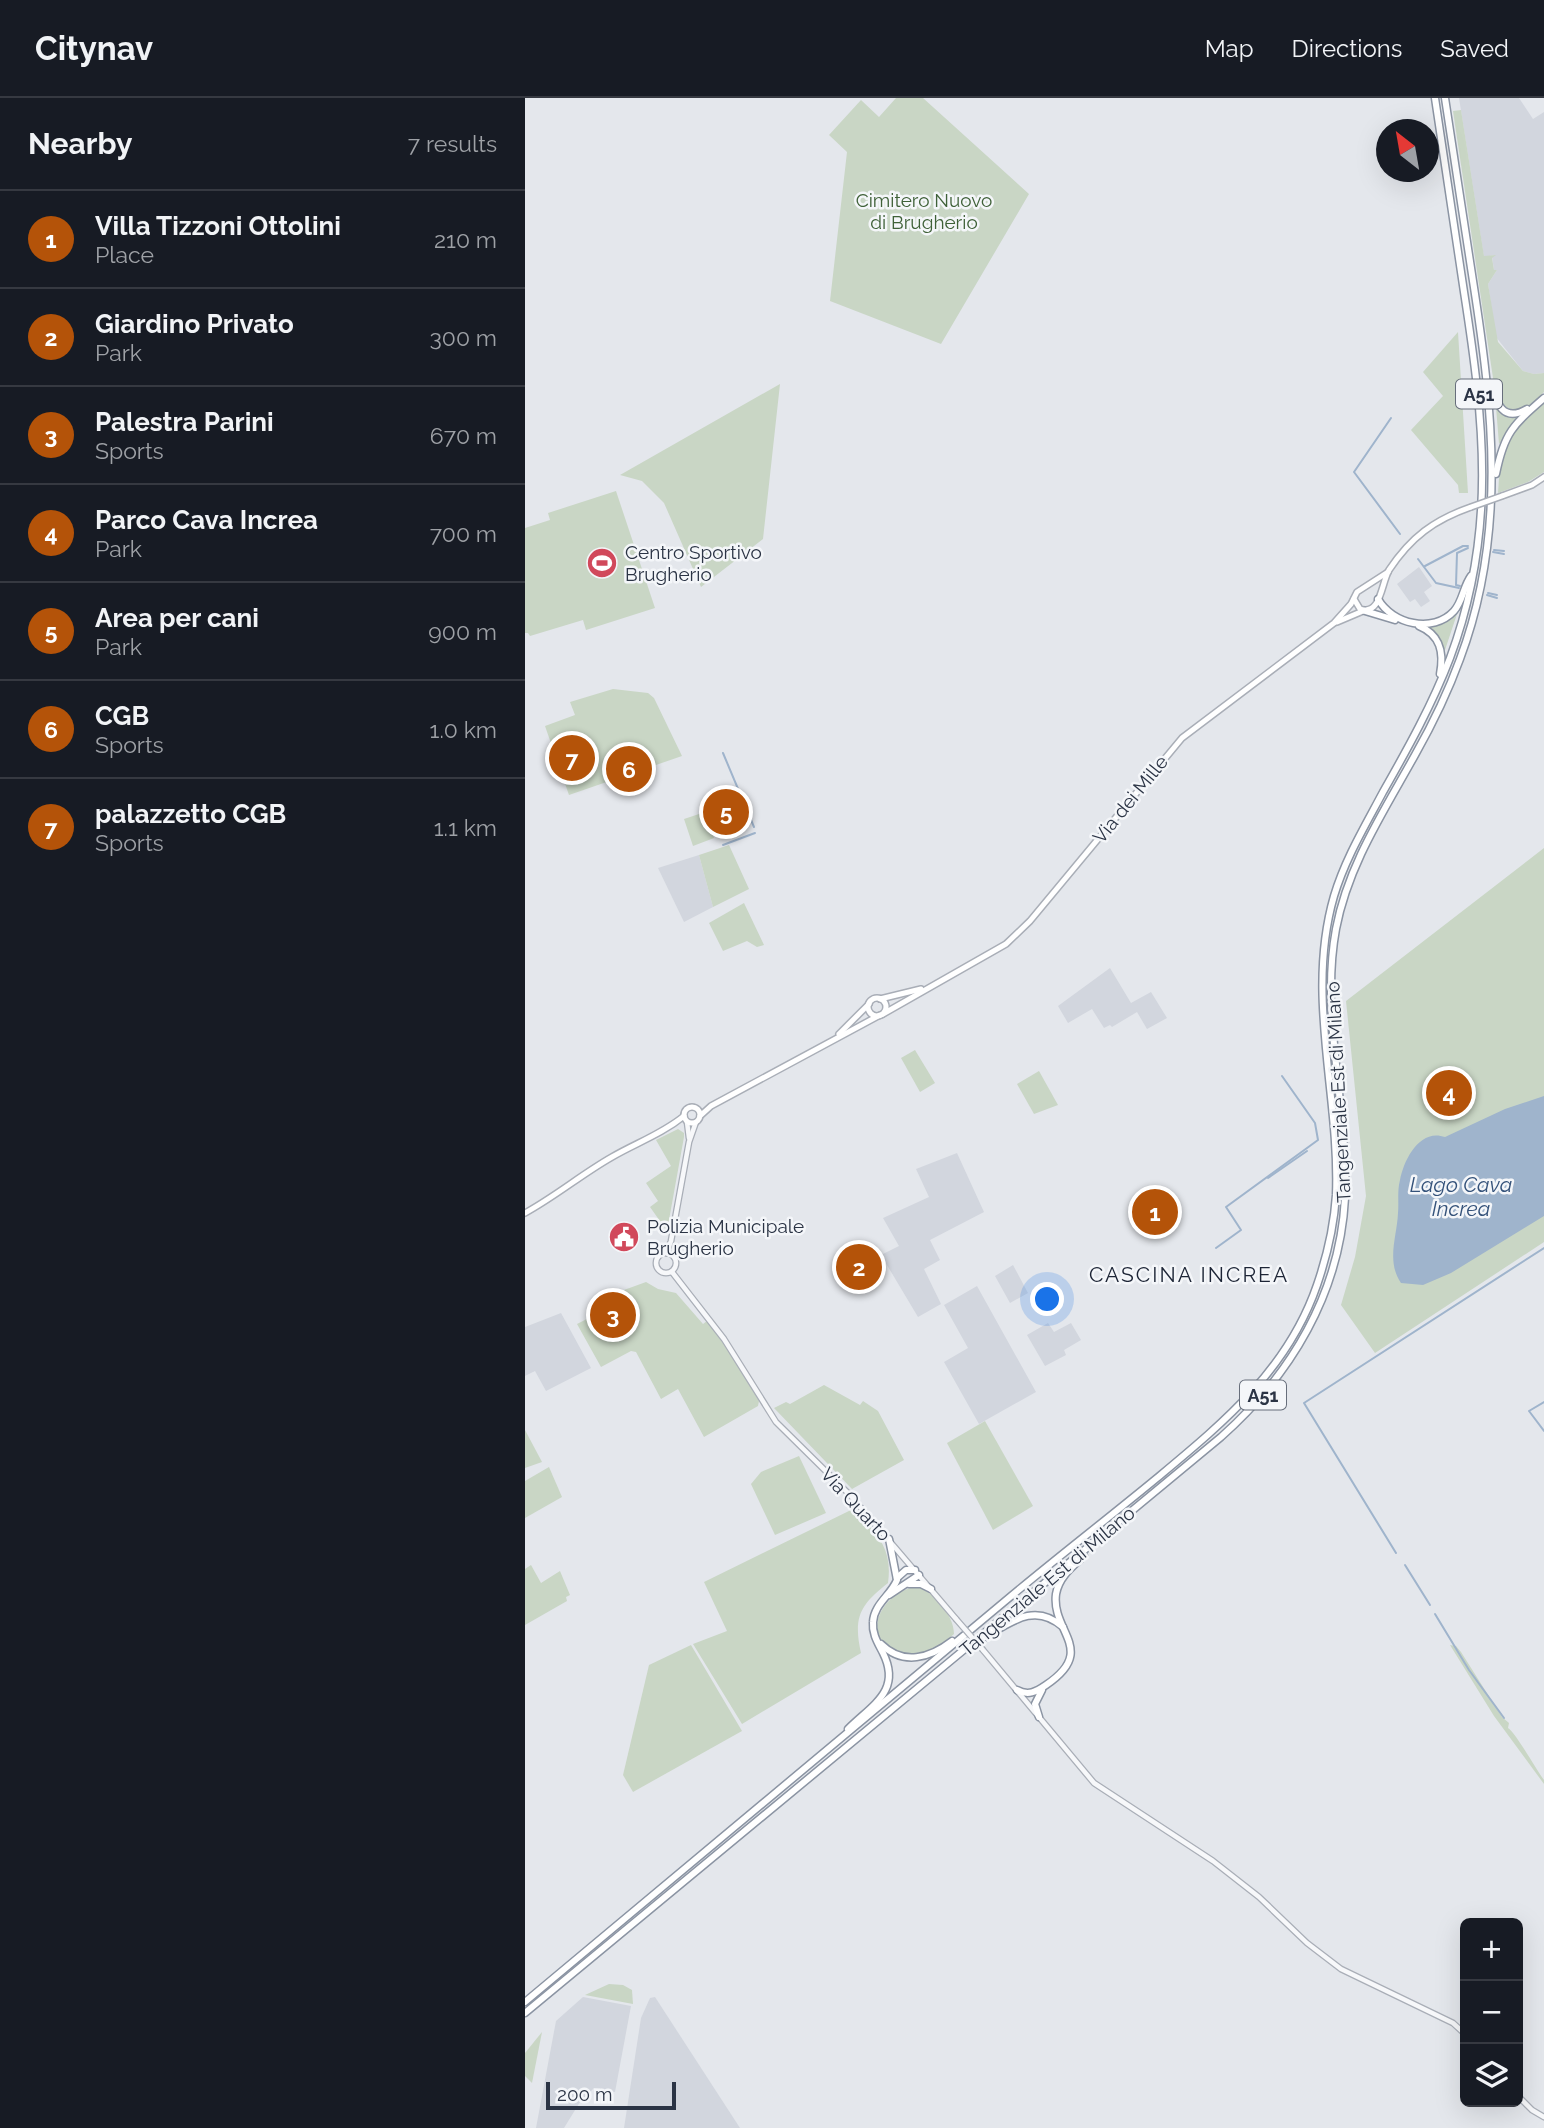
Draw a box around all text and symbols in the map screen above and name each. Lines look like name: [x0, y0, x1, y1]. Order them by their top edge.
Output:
text: Citynav: [35, 29, 153, 68]
text: Map: [1205, 34, 1254, 63]
text: Directions: [1292, 34, 1402, 63]
text: Saved: [1440, 34, 1509, 63]
north arrow: [1376, 119, 1439, 182]
text: Nearby: [28, 126, 132, 161]
text: 7 results: [408, 130, 497, 157]
park label: Cimitero Nuovo di Brugherio: [856, 189, 992, 233]
text: Villa Tizzoni Ottolini: [95, 211, 341, 241]
text: 1: [45, 226, 57, 253]
text: 210 m: [434, 226, 497, 253]
text: Place: [95, 241, 154, 268]
text: Giardino Privato: [95, 309, 294, 339]
text: 2: [45, 324, 57, 351]
text: 300 m: [430, 324, 497, 351]
text: Park: [95, 339, 142, 366]
road number: A51: [1456, 380, 1502, 408]
text: Palestra Parini: [95, 407, 274, 437]
text: 3: [45, 422, 57, 449]
text: 670 m: [430, 422, 497, 449]
text: Sports: [95, 437, 164, 464]
text: Parco Cava Increa: [95, 505, 318, 535]
text: 4: [44, 520, 58, 547]
text: 700 m: [430, 520, 497, 547]
text: Park: [95, 535, 142, 562]
place label: Centro Sportivo Brugherio: [625, 541, 762, 585]
sports icon: Centro Sportivo Brugherio: [585, 546, 619, 580]
text: Area per cani: [95, 603, 259, 633]
text: 5: [45, 618, 57, 645]
text: 900 m: [428, 618, 497, 645]
text: Park: [95, 633, 142, 660]
text: CGB: [95, 701, 149, 731]
text: 6: [44, 716, 58, 743]
text: 1.0 km: [430, 716, 497, 743]
text: Sports: [95, 731, 164, 758]
pin: 7: [549, 732, 595, 784]
pin: 6: [606, 743, 652, 795]
street label: Via dei Mille: [1088, 751, 1172, 847]
pin: 5: [703, 786, 749, 838]
text: palazzetto CGB: [95, 799, 286, 829]
text: 7: [45, 814, 57, 841]
text: 1.1 km: [434, 814, 497, 841]
text: Sports: [95, 829, 164, 856]
street label: Tangenziale Est di Milano: [1321, 981, 1355, 1203]
pin: 4: [1426, 1067, 1472, 1119]
water label: Lago Cava Increa: [1410, 1172, 1512, 1221]
pin: 1: [1132, 1186, 1178, 1238]
place label: Polizia Municipale Brugherio: [647, 1215, 804, 1259]
public building icon: Polizia Municipale Brugherio: [607, 1220, 641, 1254]
pin: 2: [836, 1241, 882, 1293]
district label: CASCINA INCREA: [1089, 1262, 1289, 1287]
your location: [1030, 1282, 1064, 1316]
pin: 3: [590, 1289, 636, 1341]
road number: A51: [1240, 1380, 1286, 1410]
street label: Via Quarto: [816, 1463, 896, 1545]
street label: Tangenziale Est di Milano: [955, 1501, 1139, 1661]
map controls: [1460, 1918, 1523, 2107]
button: +: [1460, 1918, 1523, 1981]
button: −: [1460, 1981, 1523, 2044]
button: layers: [1460, 2044, 1523, 2107]
scale bar: [546, 2079, 675, 2111]
text: 200 m: [557, 2083, 612, 2105]

